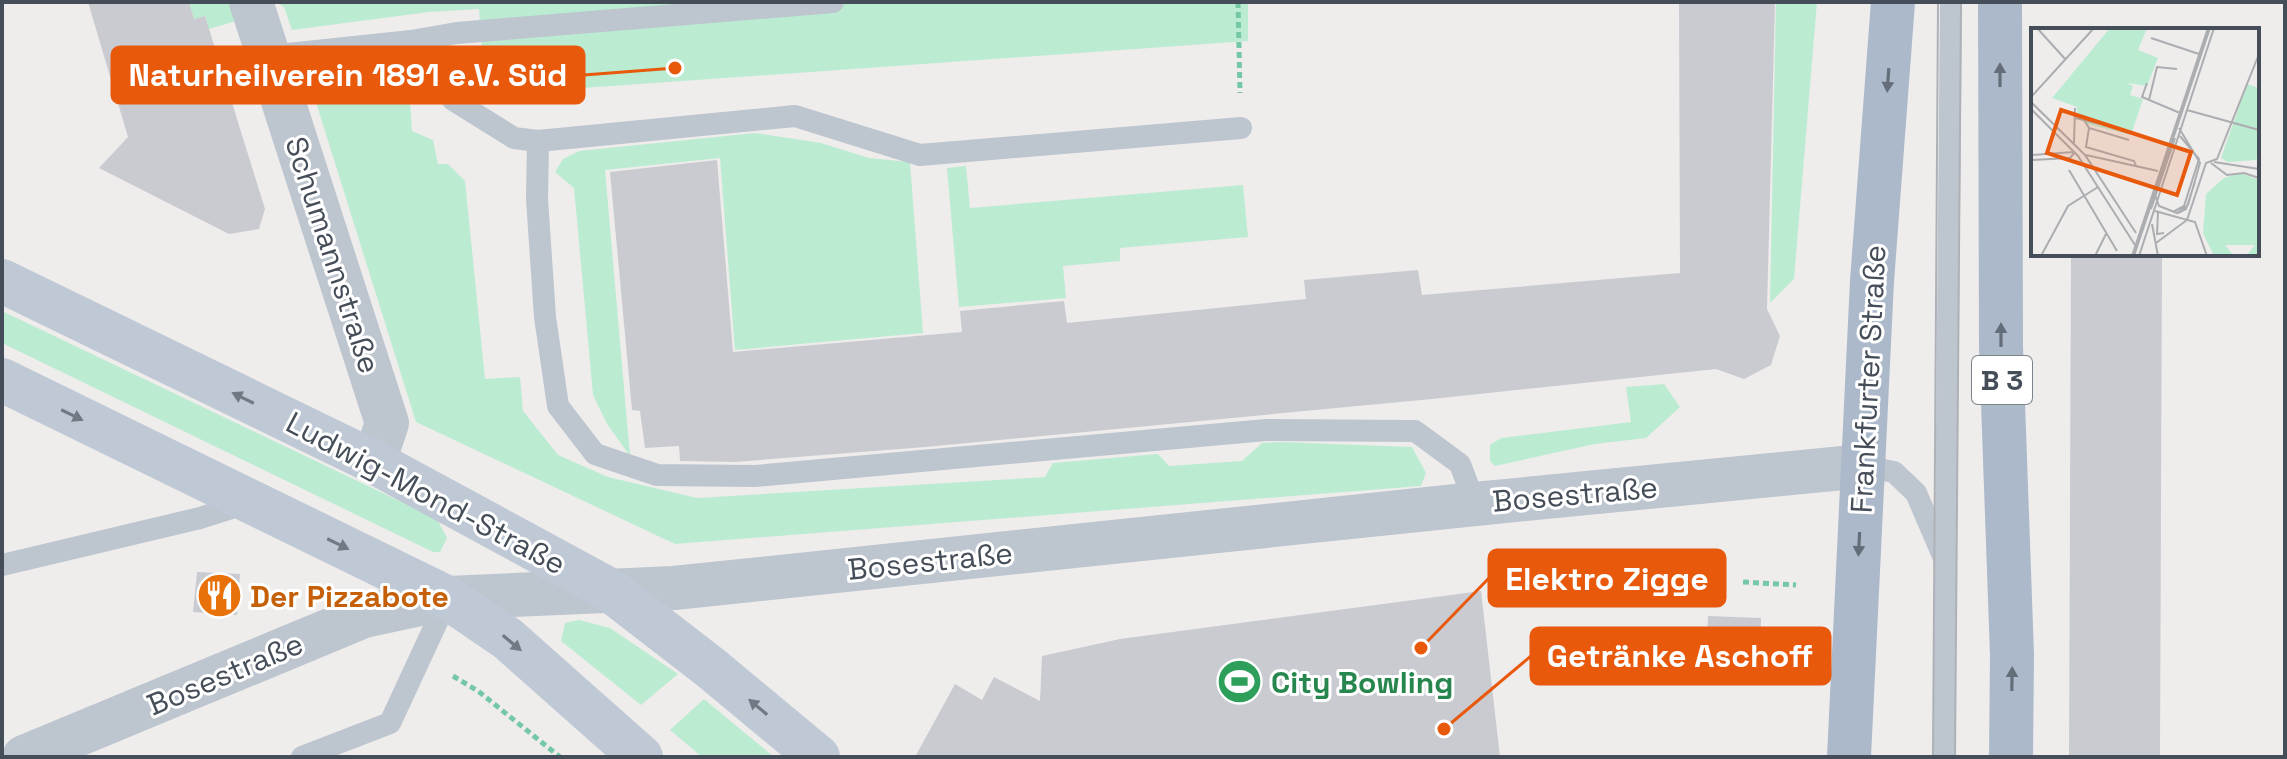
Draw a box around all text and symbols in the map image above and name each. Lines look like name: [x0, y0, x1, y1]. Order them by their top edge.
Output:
inset map: [2031, 28, 2259, 256]
callout: Naturheilverein 1891 e.V. Süd: [112, 47, 584, 103]
text: Naturheilverein 1891 e.V. Süd: [128, 55, 568, 95]
one-way arrow: [1994, 62, 2006, 87]
one-way arrow: [1881, 68, 1894, 93]
street label: Schumannstraße: [276, 132, 390, 378]
street label: Frankfurter Straße: [1841, 244, 1895, 514]
one-way arrow: [1995, 322, 2007, 347]
road number: B 3: [1972, 356, 2032, 404]
one-way arrow: [232, 391, 255, 405]
street label: Ludwig-Mond-Straße: [280, 403, 572, 583]
one-way arrow: [61, 408, 84, 421]
street label: Bosestraße: [1491, 467, 1659, 521]
one-way arrow: [1853, 532, 1866, 557]
street label: Bosestraße: [845, 533, 1015, 589]
one-way arrow: [326, 537, 349, 551]
callout: Elektro Zigge: [1489, 550, 1725, 606]
text: Elektro Zigge: [1505, 559, 1709, 599]
restaurant icon: Der Pizzabote: [195, 572, 243, 620]
place label: Der Pizzabote: [250, 577, 449, 616]
street label: Bosestraße: [141, 624, 309, 724]
callout: Getränke Aschoff: [1531, 628, 1830, 684]
one-way arrow: [501, 634, 521, 651]
text: Getränke Aschoff: [1547, 636, 1813, 676]
sports icon: City Bowling: [1216, 658, 1264, 706]
place label: City Bowling: [1271, 663, 1453, 702]
one-way arrow: [2005, 666, 2018, 691]
one-way arrow: [748, 699, 768, 716]

